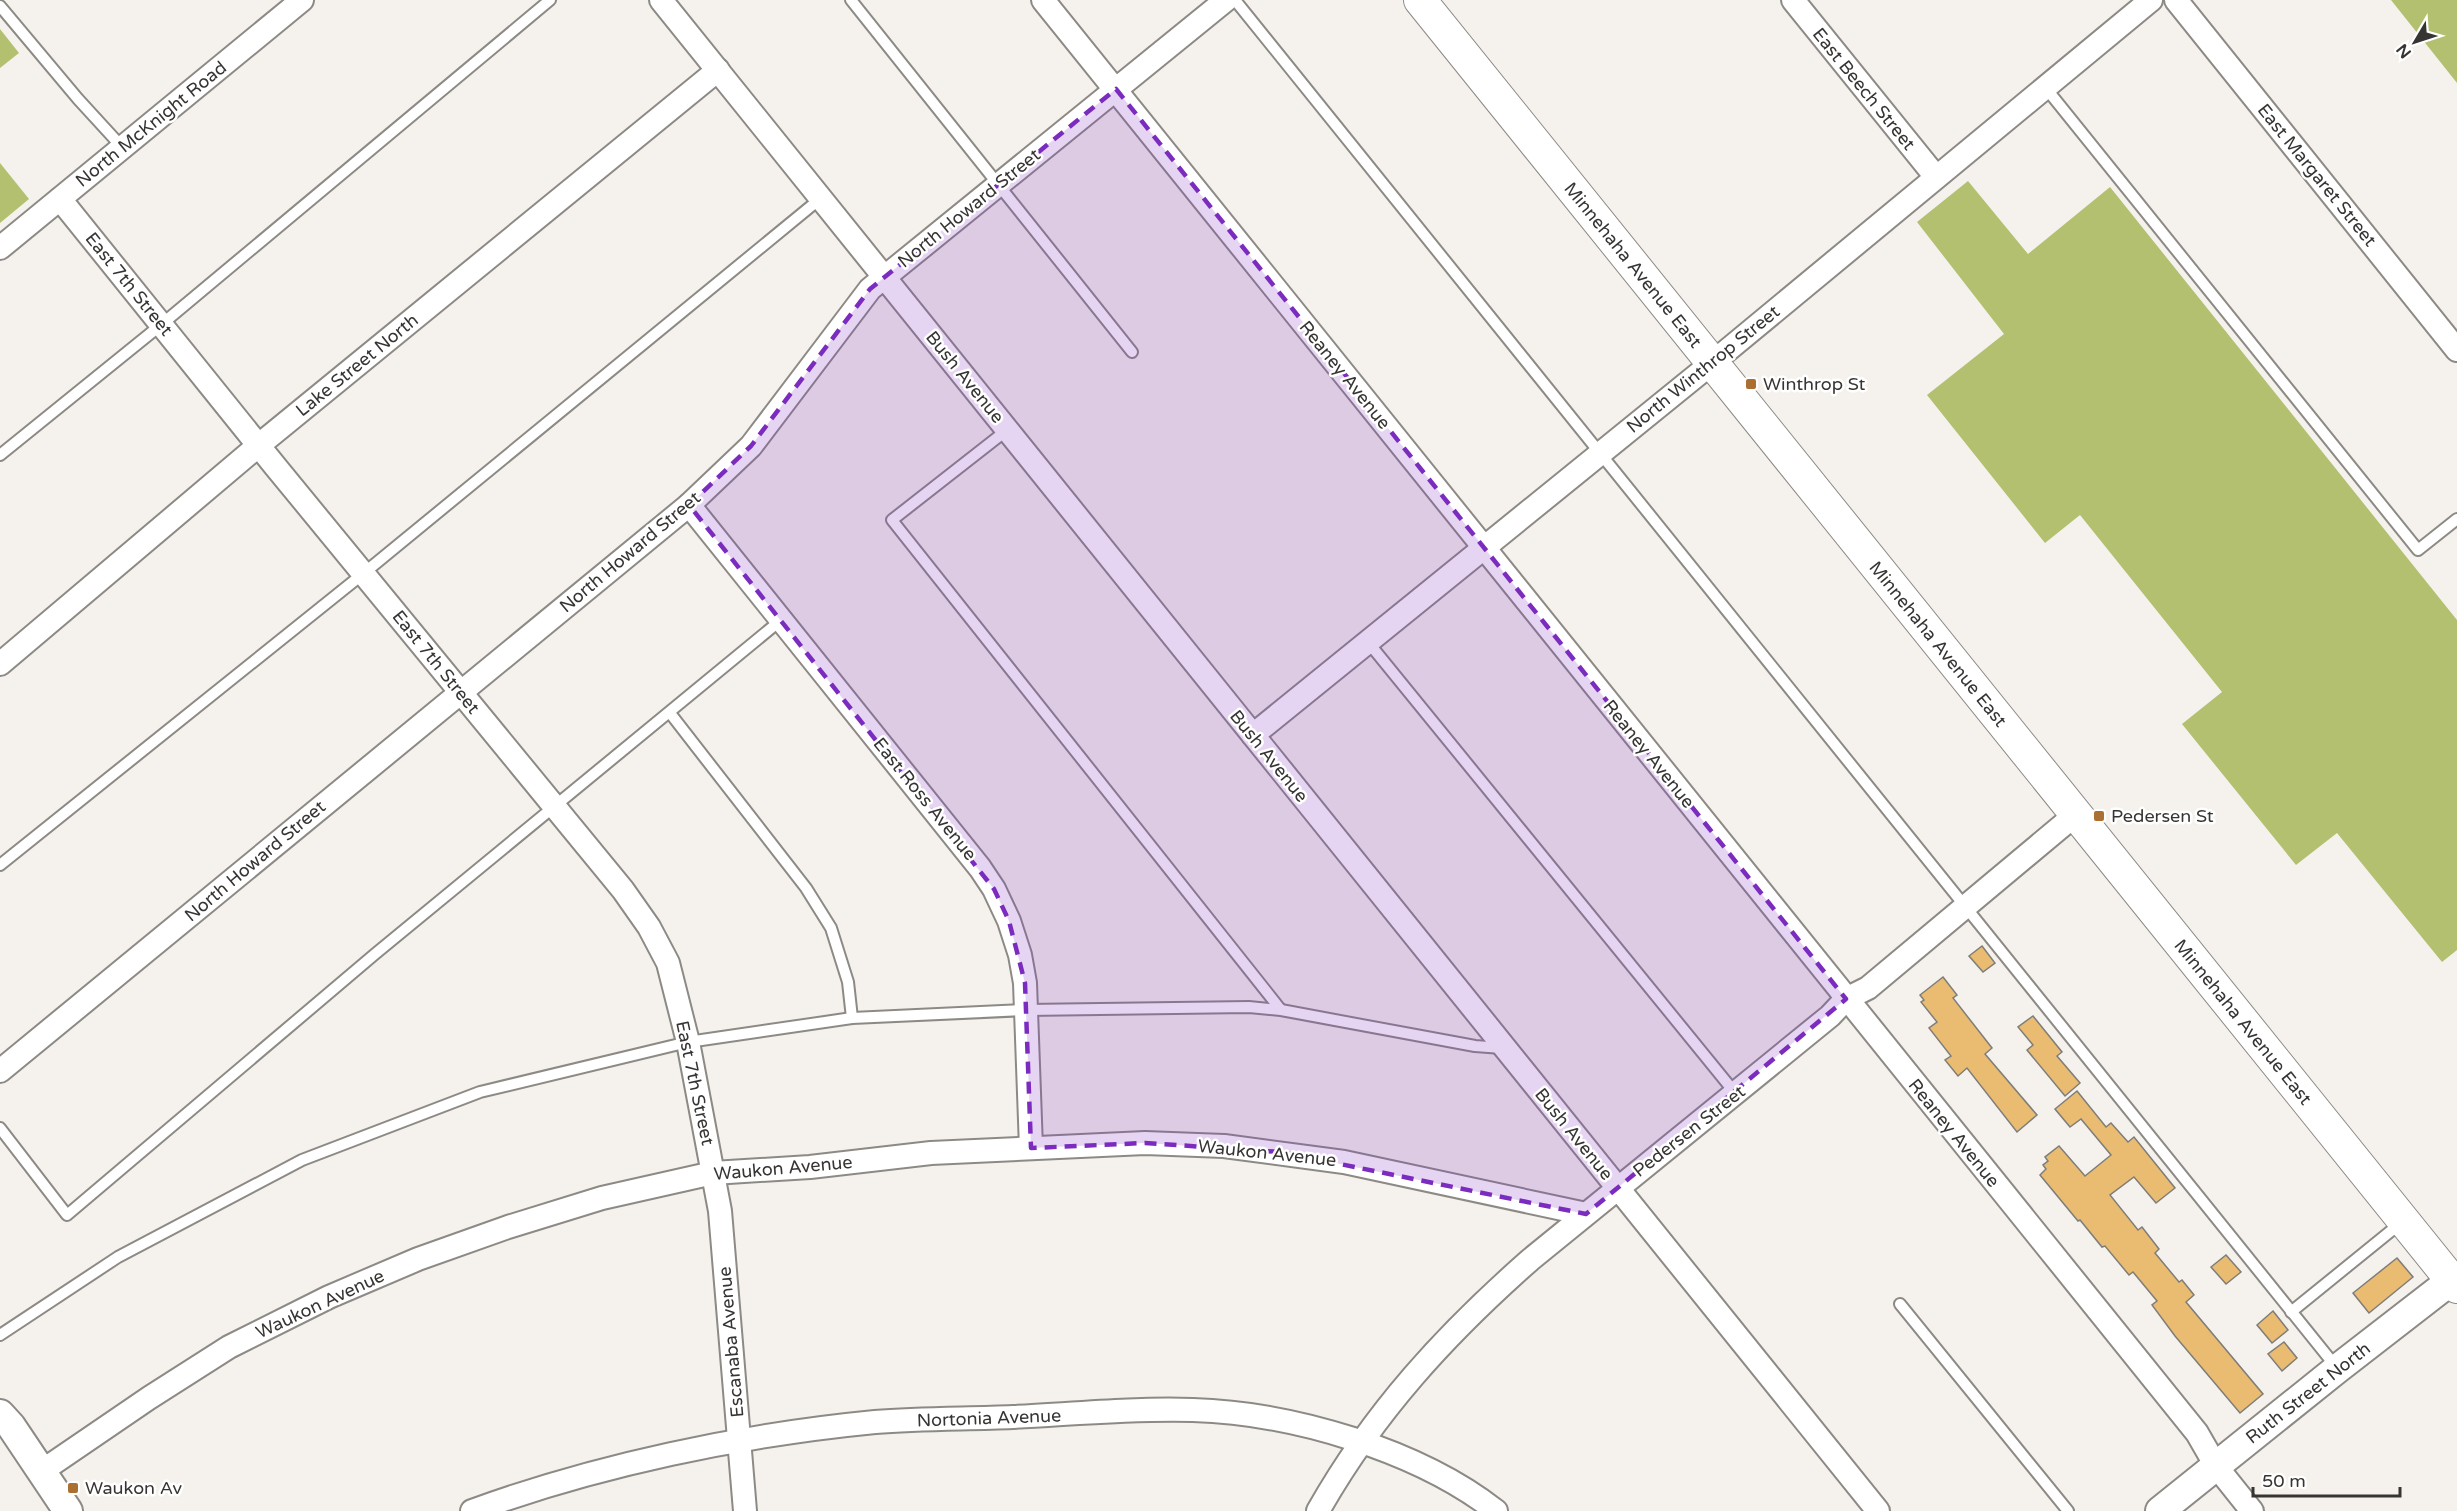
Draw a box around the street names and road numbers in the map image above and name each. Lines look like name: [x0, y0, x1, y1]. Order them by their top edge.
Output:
street label: East Beech Street: [1808, 23, 1920, 155]
street label: North McKnight Road: [71, 56, 231, 192]
street label: East Margaret Street: [2253, 99, 2381, 251]
street label: North Howard Street: [893, 144, 1045, 272]
street label: Minnehaha Avenue East: [1559, 178, 1707, 352]
street label: East 7th Street: [81, 228, 178, 340]
street label: North Winthrop Street: [1622, 300, 1784, 438]
street label: Lake Street North: [291, 309, 423, 421]
street label: Reaney Avenue: [1295, 316, 1395, 434]
street label: Bush Avenue: [921, 327, 1009, 427]
street label: North Howard Street: [555, 487, 705, 617]
street label: Minnehaha Avenue East: [1864, 557, 2012, 731]
street label: East 7th Street: [388, 606, 485, 718]
street label: Reaney Avenue: [1599, 695, 1699, 813]
street label: Bush Avenue: [1225, 706, 1313, 806]
street label: East Ross Avenue: [869, 733, 981, 865]
street label: North Howard Street: [180, 796, 330, 926]
street label: Minnehaha Avenue East: [2169, 935, 2317, 1109]
street label: East 7th Street: [671, 1019, 719, 1147]
street label: Reaney Avenue: [1904, 1074, 2004, 1192]
street label: Pedersen Street: [1628, 1080, 1750, 1182]
street label: Bush Avenue: [1530, 1084, 1618, 1184]
street label: Waukon Avenue: [1197, 1135, 1337, 1171]
street label: Waukon Avenue: [713, 1151, 853, 1185]
street label: Waukon Avenue: [252, 1265, 388, 1343]
street label: Escanaba Avenue: [713, 1266, 749, 1418]
street label: Ruth Street North: [2241, 1337, 2375, 1449]
street label: Nortonia Avenue: [916, 1404, 1062, 1432]

